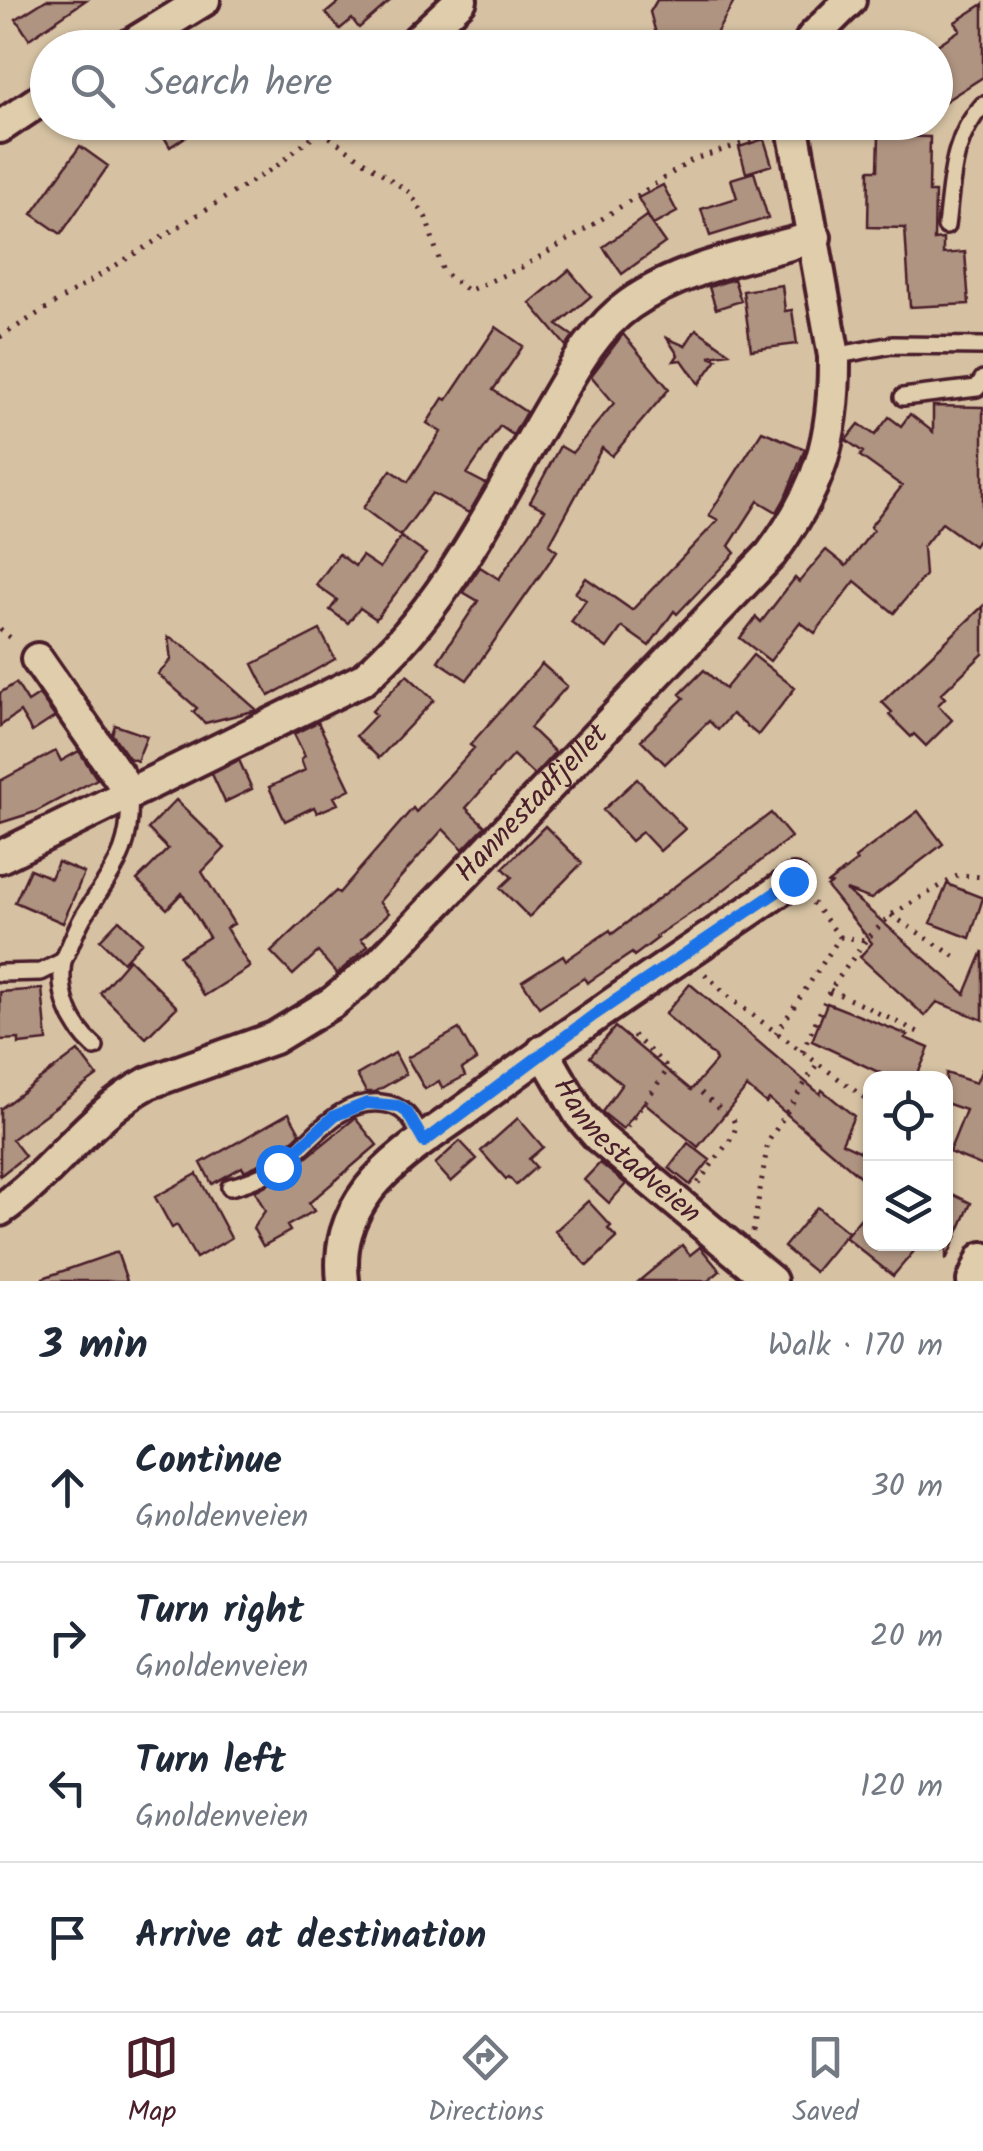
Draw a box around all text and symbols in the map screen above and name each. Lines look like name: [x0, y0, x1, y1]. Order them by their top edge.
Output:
search box: [30, 30, 953, 140]
text: Search here: [145, 55, 332, 115]
icon: search: [65, 58, 120, 113]
street label: Hannestadfjellet: [444, 713, 621, 894]
route end: [771, 859, 817, 905]
street label: Hannestadveien: [539, 1068, 712, 1237]
map controls: [863, 1071, 953, 1251]
button: locate: [863, 1071, 953, 1161]
route start: [256, 1145, 302, 1191]
button: layers: [863, 1161, 953, 1251]
text: 3 min: [40, 1313, 148, 1380]
text: Walk · 170 m: [768, 1321, 943, 1372]
text: Continue: [135, 1432, 282, 1492]
icon: ahead: [40, 1460, 95, 1515]
text: 30 m: [870, 1462, 943, 1513]
text: Gnoldenveien: [135, 1492, 308, 1543]
text: Turn right: [135, 1582, 304, 1642]
icon: right: [40, 1610, 95, 1665]
text: 20 m: [870, 1612, 943, 1663]
text: Gnoldenveien: [135, 1642, 308, 1693]
text: Turn left: [135, 1732, 286, 1792]
icon: left: [40, 1760, 95, 1815]
text: 120 m: [860, 1762, 943, 1813]
text: Gnoldenveien: [135, 1792, 308, 1843]
text: Arrive at destination: [135, 1907, 486, 1967]
icon: arrive: [40, 1910, 95, 1965]
tab: Map: [124, 2030, 179, 2135]
tab: Directions: [428, 2030, 544, 2135]
tab: Saved: [792, 2030, 859, 2135]

